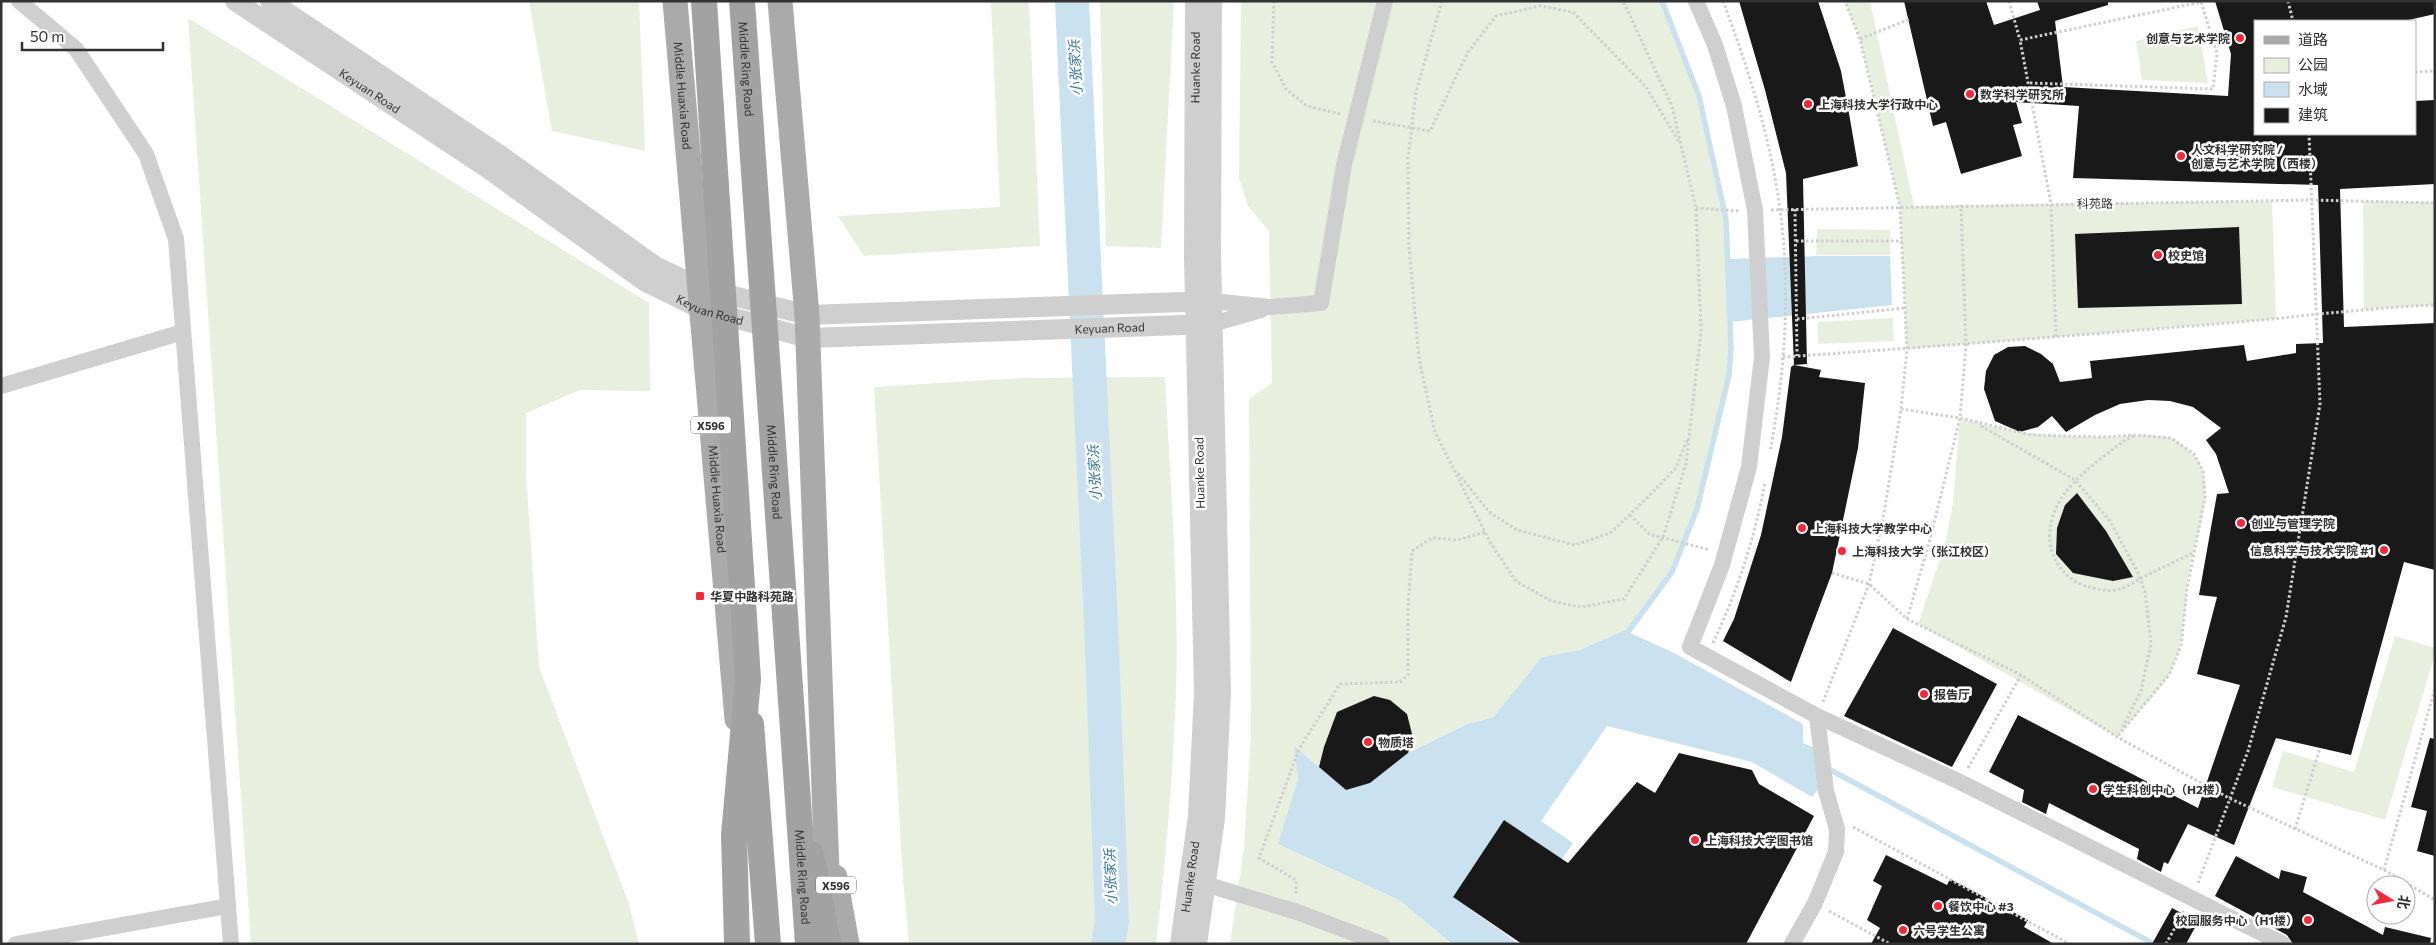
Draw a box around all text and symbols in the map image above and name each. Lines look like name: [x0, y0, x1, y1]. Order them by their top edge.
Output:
scale bar: [22, 20, 164, 52]
legend: [2254, 20, 2416, 135]
street label: Middle Ring Road: [736, 21, 757, 117]
text: 50 m: [30, 27, 64, 45]
text: 道路: [2298, 30, 2328, 48]
place label: 创意与艺术学院: [2146, 31, 2230, 45]
street label: Huanke Road: [1188, 32, 1202, 103]
marker: 创意与艺术学院: [2234, 32, 2246, 44]
water label: 小张家浜: [1065, 39, 1085, 96]
street label: Middle Huaxia Road: [672, 41, 695, 150]
text: 公园: [2298, 55, 2328, 73]
street label: Keyuan Road: [337, 65, 403, 116]
text: 水域: [2298, 80, 2328, 98]
place label: 数学科学研究所: [1980, 87, 2064, 101]
marker: 数学科学研究所: [1964, 88, 1976, 100]
place label: 上海科技大学行政中心: [1818, 97, 1938, 111]
marker: 上海科技大学行政中心: [1802, 98, 1814, 110]
text: 建筑: [2298, 105, 2328, 123]
place label: 人文科学研究院 / 创意与艺术学院（西楼）: [2191, 142, 2323, 170]
marker: 人文科学研究院 / 创意与艺术学院（西楼）: [2175, 150, 2187, 162]
street label: 科苑路: [2077, 196, 2113, 210]
place label: 校史馆: [2168, 248, 2204, 262]
marker: 校史馆: [2152, 249, 2164, 261]
street label: Keyuan Road: [674, 291, 745, 327]
street label: Keyuan Road: [1074, 319, 1145, 336]
road number: X596: [691, 416, 731, 434]
street label: Middle Ring Road: [765, 424, 785, 520]
street label: Huanke Road: [1191, 437, 1207, 509]
water label: 小张家浜: [1084, 444, 1104, 501]
street label: Middle Huaxia Road: [706, 445, 730, 554]
place label: 创业与管理学院: [2251, 516, 2335, 530]
marker: 创业与管理学院: [2235, 517, 2247, 529]
place label: 上海科技大学教学中心: [1812, 521, 1932, 535]
marker: 上海科技大学教学中心: [1796, 522, 1808, 534]
place label: 信息科学与技术学院 #1: [2250, 543, 2374, 557]
place label: 上海科技大学（张江校区）: [1852, 544, 1996, 558]
marker: 信息科学与技术学院 #1: [2378, 544, 2390, 556]
marker: 上海科技大学（张江校区）: [1836, 545, 1848, 557]
place label: 华夏中路科苑路: [710, 589, 794, 603]
marker: 华夏中路科苑路: [694, 590, 706, 602]
place label: 报告厅: [1934, 687, 1970, 701]
marker: 报告厅: [1918, 688, 1930, 700]
place label: 物质塔: [1378, 735, 1414, 749]
marker: 物质塔: [1362, 736, 1374, 748]
place label: 学生科创中心（H2楼）: [2103, 782, 2227, 796]
marker: 学生科创中心（H2楼）: [2087, 783, 2099, 795]
street label: Middle Ring Road: [793, 829, 814, 925]
place label: 上海科技大学图书馆: [1705, 833, 1813, 847]
marker: 上海科技大学图书馆: [1689, 834, 1701, 846]
street label: Huanke Road: [1178, 840, 1201, 913]
water label: 小张家浜: [1100, 848, 1119, 905]
north arrow: [2366, 875, 2416, 925]
road number: X596: [816, 876, 856, 894]
text: 北: [2395, 894, 2414, 911]
place label: 餐饮中心 #3: [1948, 899, 2014, 913]
marker: 餐饮中心 #3: [1932, 900, 1944, 912]
place label: 校园服务中心（H1楼）: [2176, 913, 2298, 927]
marker: 校园服务中心（H1楼）: [2302, 914, 2314, 926]
place label: 六号学生公寓: [1913, 923, 1985, 937]
marker: 六号学生公寓: [1897, 924, 1909, 936]

